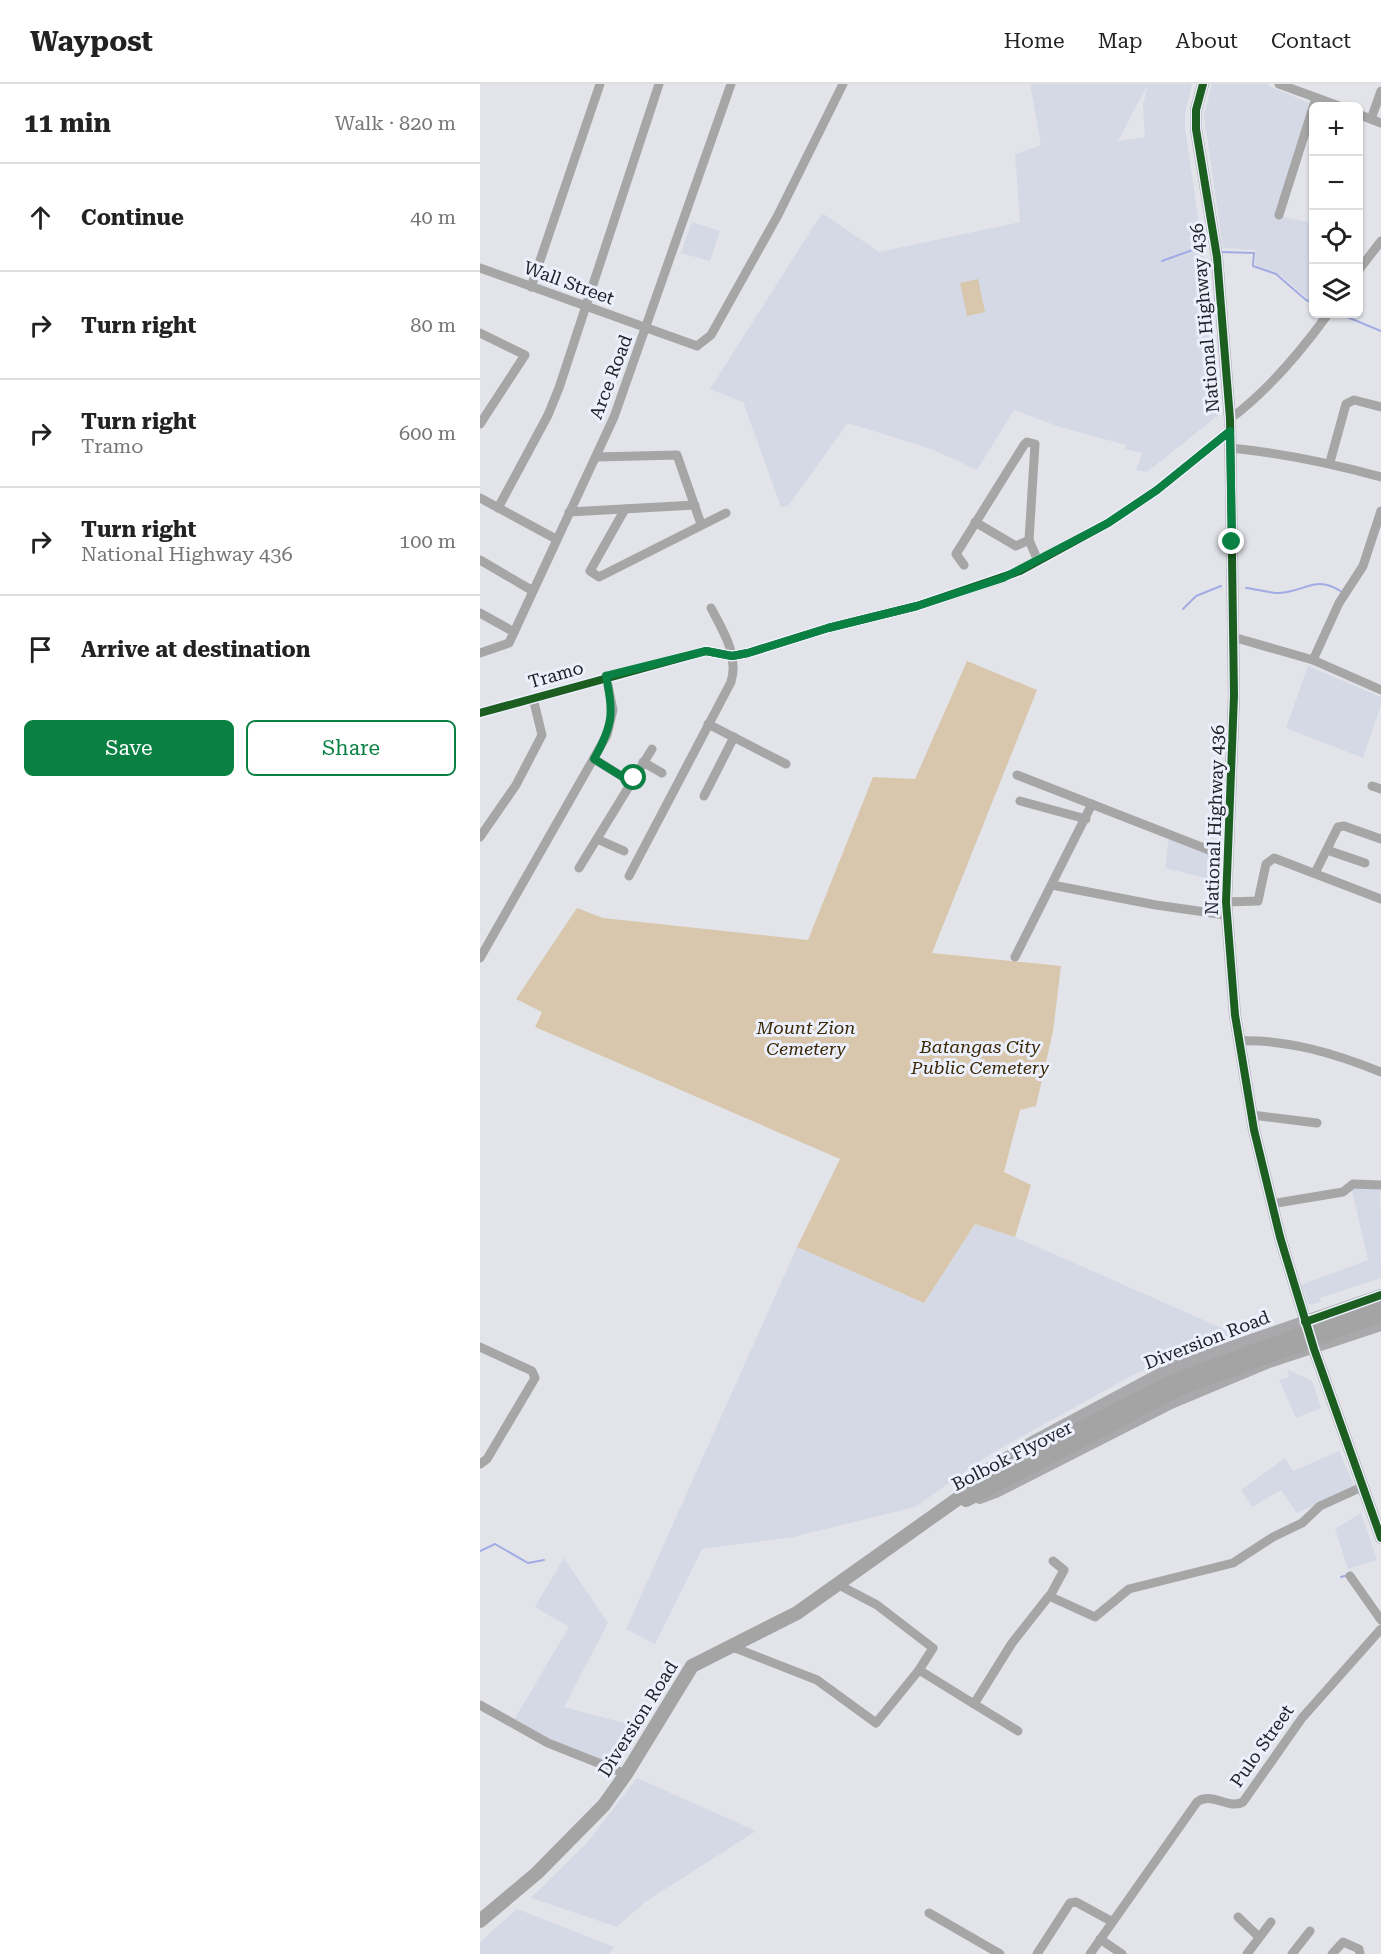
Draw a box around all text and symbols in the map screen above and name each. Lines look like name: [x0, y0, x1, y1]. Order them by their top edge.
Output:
text: Waypost: [30, 25, 153, 58]
text: Home: [1004, 29, 1065, 53]
text: Map: [1098, 29, 1143, 53]
text: About: [1176, 29, 1238, 53]
text: Contact: [1271, 29, 1351, 53]
map controls: [1309, 102, 1363, 318]
button: +: [1309, 102, 1363, 156]
text: 11 min: [24, 108, 111, 138]
text: Walk · 820 m: [335, 111, 456, 135]
button: −: [1309, 156, 1363, 210]
icon: ahead: [24, 201, 57, 234]
text: Continue: [81, 205, 184, 230]
text: 40 m: [410, 205, 456, 229]
button: locate: [1309, 210, 1363, 264]
street label: National Highway 436: [1186, 222, 1223, 414]
street label: Wall Street: [521, 256, 617, 309]
button: layers: [1309, 264, 1363, 318]
icon: right: [24, 309, 57, 342]
text: Turn right: [81, 313, 196, 338]
text: 80 m: [410, 313, 456, 337]
street label: Arce Road: [585, 331, 636, 422]
text: Turn right: [81, 409, 196, 434]
icon: right: [24, 417, 57, 450]
text: 600 m: [399, 421, 456, 445]
text: Tramo: [81, 434, 144, 458]
text: Turn right: [81, 517, 196, 542]
icon: right: [24, 525, 57, 558]
route end: [1218, 528, 1244, 554]
text: 100 m: [399, 529, 456, 553]
text: National Highway 436: [81, 542, 293, 566]
icon: arrive: [24, 633, 57, 666]
text: Arrive at destination: [81, 637, 310, 662]
street label: Tramo: [526, 657, 586, 692]
button: Save: [24, 720, 234, 776]
button: Share: [246, 720, 456, 776]
street label: National Highway 436: [1201, 724, 1228, 916]
route start: [620, 764, 646, 790]
park label: Mount Zion Cemetery: [756, 1017, 855, 1059]
park label: Batangas City Public Cemetery: [910, 1036, 1050, 1078]
street label: Diversion Road: [1141, 1306, 1273, 1373]
street label: Bolbok Flyover: [948, 1416, 1075, 1495]
street label: Diversion Road: [594, 1656, 682, 1781]
street label: Pulo Street: [1226, 1700, 1298, 1791]

